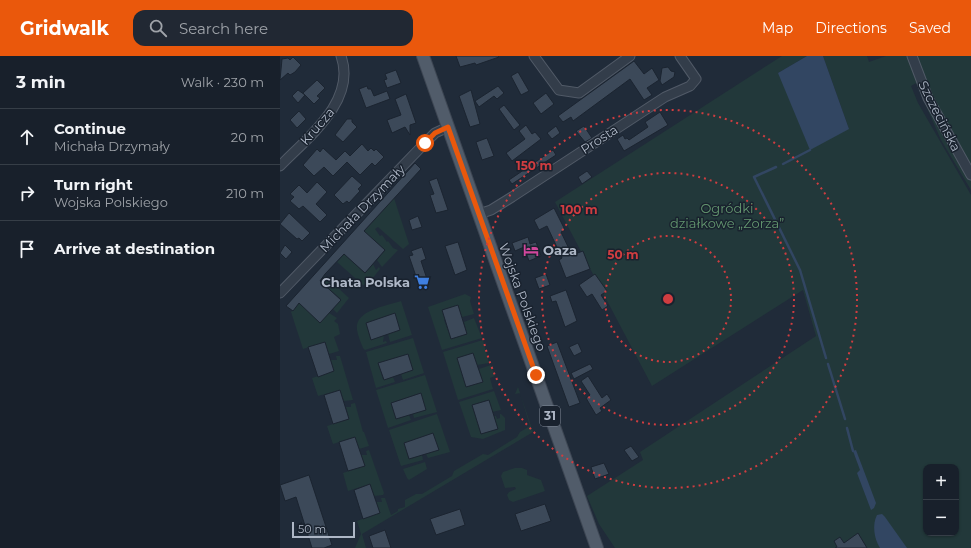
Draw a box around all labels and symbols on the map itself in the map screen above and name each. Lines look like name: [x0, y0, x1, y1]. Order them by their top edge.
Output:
street label: Szczecińska: [915, 78, 965, 154]
street label: Krucza: [296, 104, 338, 148]
street label: Prosta: [577, 121, 621, 157]
route start: [416, 134, 434, 152]
text: 150 m: [516, 158, 552, 173]
street label: Michała Drzymały: [316, 160, 409, 255]
park label: Ogródki działkowe „Zorza”: [670, 200, 784, 231]
text: 100 m: [561, 202, 597, 217]
street label: Wojska Polskiego: [496, 241, 550, 353]
hotel icon: Oaza: [522, 241, 540, 259]
place label: Oaza: [543, 242, 577, 258]
text: 50 m: [607, 247, 639, 262]
supermarket icon: Chata Polska: [413, 273, 431, 291]
place label: Chata Polska: [321, 274, 410, 290]
centre of rings: [661, 292, 675, 306]
route end: [527, 366, 545, 384]
road number: 31: [540, 406, 560, 426]
scale bar: [292, 520, 355, 539]

